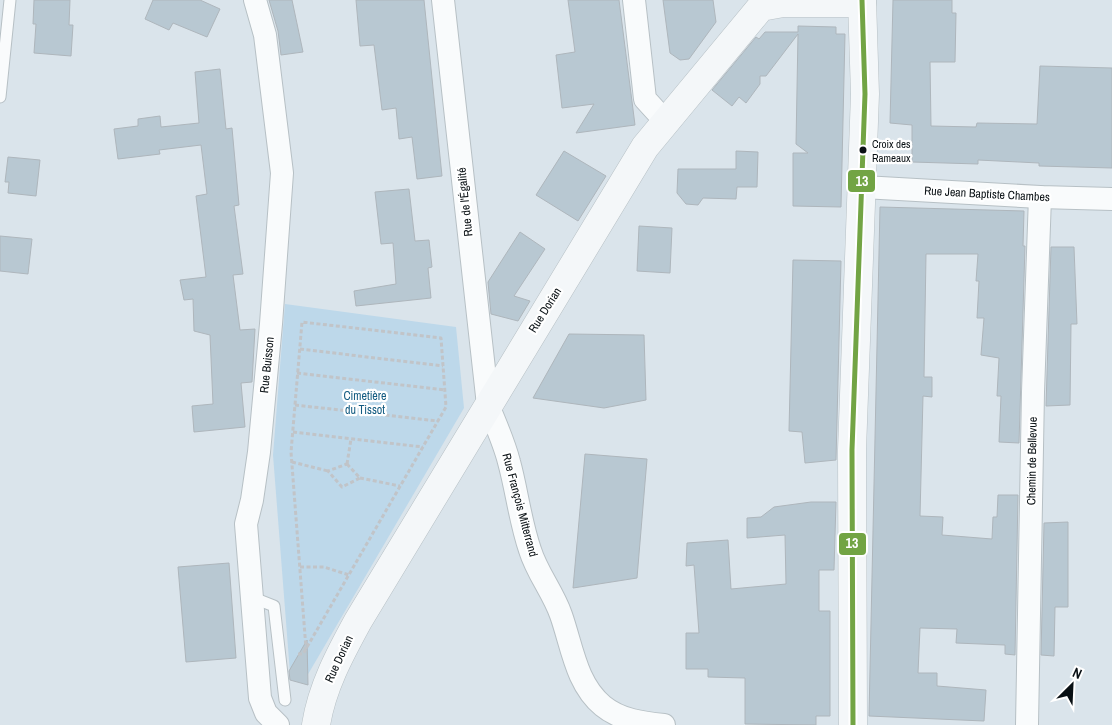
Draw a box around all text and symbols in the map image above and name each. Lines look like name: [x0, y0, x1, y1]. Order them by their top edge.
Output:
place label: Croix des Rameaux: [872, 137, 911, 165]
marker: Croix des Rameaux: [858, 145, 868, 155]
street label: Rue de l'Égalité: [453, 167, 477, 237]
line badge: 13: [847, 169, 876, 193]
text: 13: [856, 172, 868, 190]
street label: Rue Jean Baptiste Chambes: [924, 183, 1050, 205]
street label: Rue Dorian: [525, 284, 565, 336]
street label: Rue Buisson: [256, 336, 278, 394]
park label: Cimetière du Tissot: [343, 388, 387, 418]
street label: Chemin de Bellevue: [1023, 417, 1041, 505]
street label: Rue François Mitterrand: [498, 451, 542, 559]
line badge: 13: [838, 532, 867, 556]
text: 13: [846, 534, 858, 552]
street label: Rue Dorian: [321, 633, 357, 685]
north arrow: [1047, 660, 1097, 710]
text: N: [1070, 663, 1085, 683]

